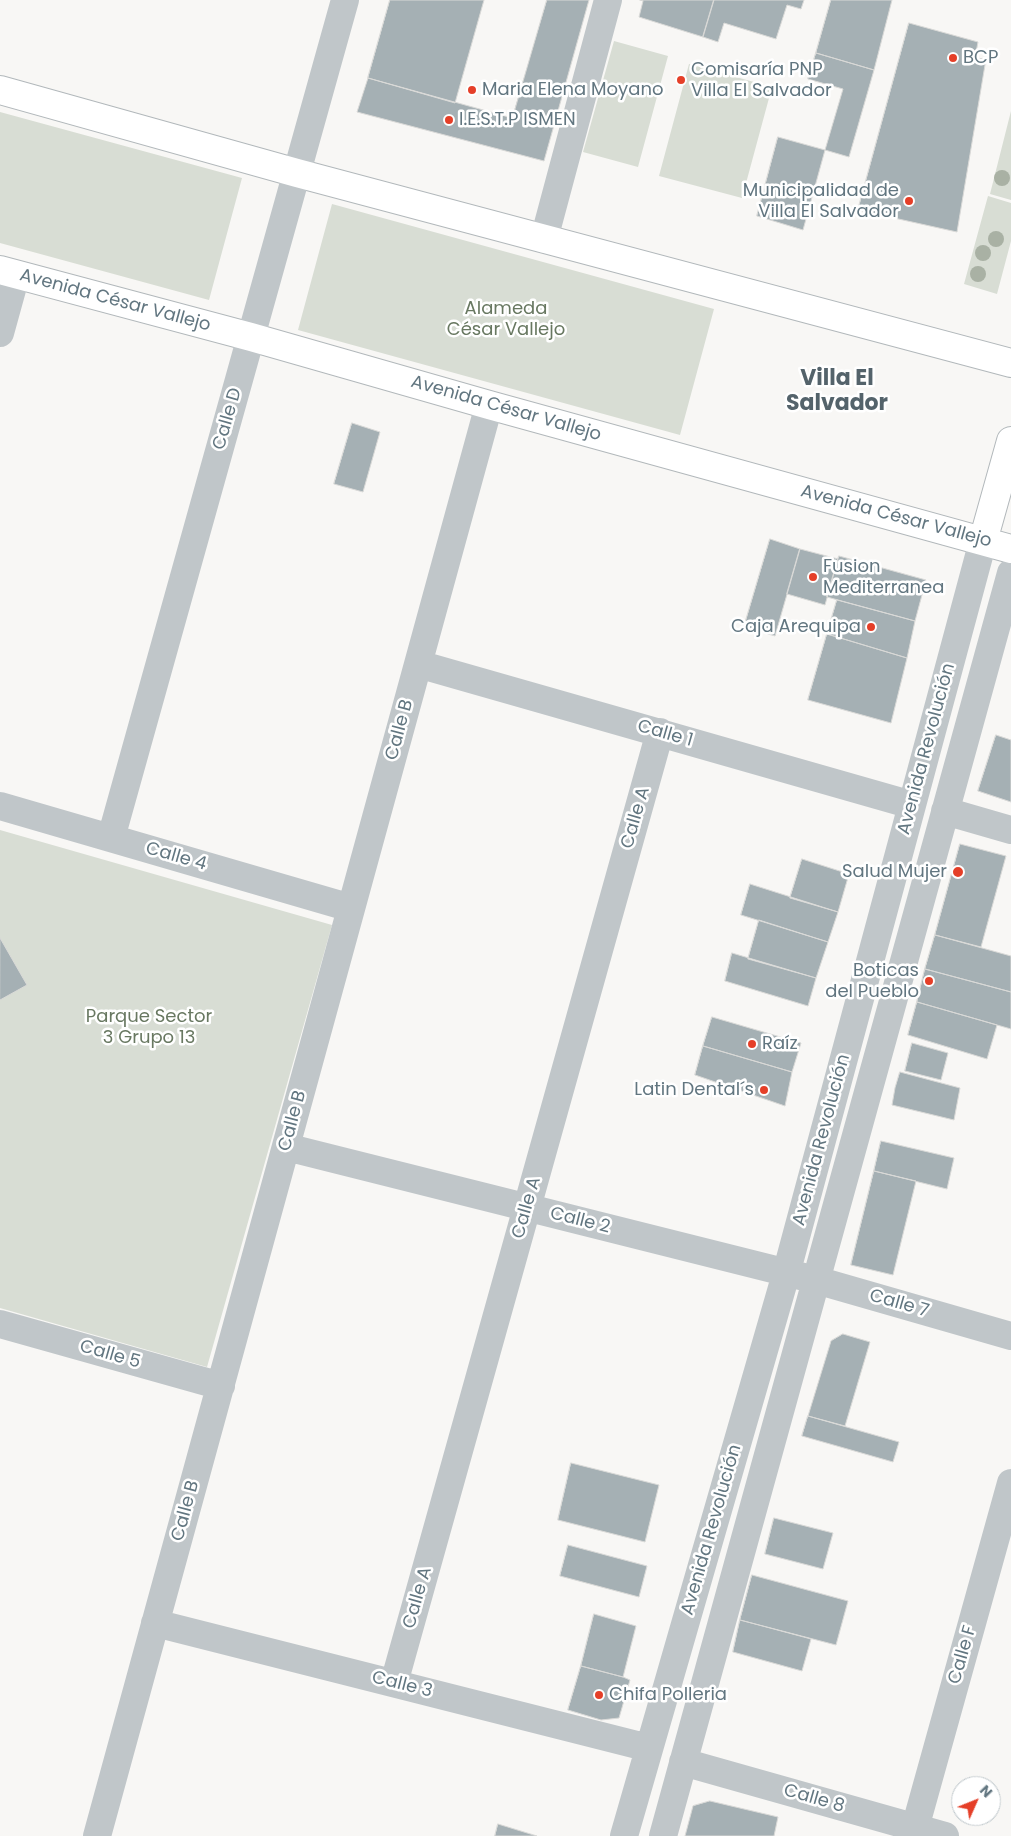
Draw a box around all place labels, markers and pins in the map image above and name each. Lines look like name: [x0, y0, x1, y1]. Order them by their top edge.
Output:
place label: BCP: [963, 47, 998, 69]
marker: BCP: [947, 52, 959, 64]
place label: Comisaría PNP Villa El Salvador: [691, 59, 832, 102]
marker: Comisaría PNP Villa El Salvador: [675, 74, 687, 86]
place label: Maria Elena Moyano: [482, 79, 663, 101]
marker: Maria Elena Moyano: [466, 84, 478, 96]
place label: I.E.S.T.P ISMEN: [459, 109, 576, 131]
marker: I.E.S.T.P ISMEN: [443, 114, 455, 126]
place label: Municipalidad de Villa El Salvador: [743, 180, 899, 222]
marker: Municipalidad de Villa El Salvador: [903, 195, 915, 207]
place label: Fusion Mediterranea: [823, 556, 944, 598]
marker: Fusion Mediterranea: [807, 571, 819, 583]
place label: Caja Arequipa: [731, 616, 861, 638]
marker: Caja Arequipa: [865, 621, 877, 633]
place label: Salud Mujer: [842, 861, 947, 883]
marker: Salud Mujer: [951, 865, 965, 879]
place label: Boticas del Pueblo: [825, 960, 919, 1002]
marker: Boticas del Pueblo: [923, 975, 935, 987]
place label: Raíz: [762, 1033, 798, 1055]
marker: Raíz: [746, 1038, 758, 1050]
place label: Latin Dental´s: [634, 1079, 754, 1101]
marker: Latin Dental´s: [758, 1084, 770, 1096]
place label: Chifa Polleria: [609, 1684, 727, 1706]
marker: Chifa Polleria: [593, 1689, 605, 1701]

